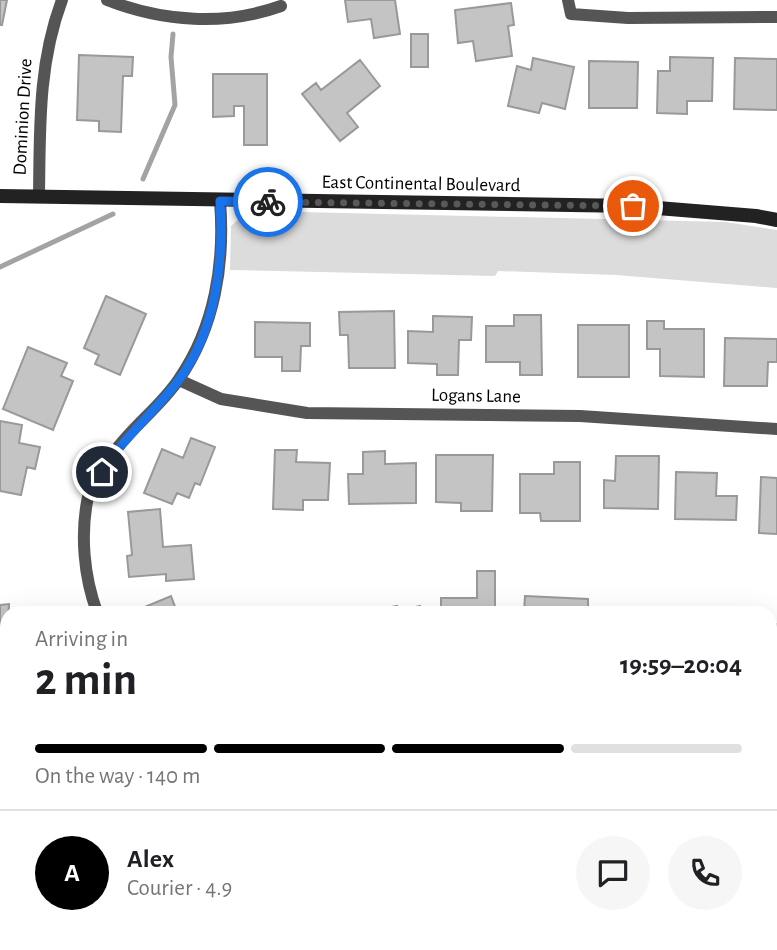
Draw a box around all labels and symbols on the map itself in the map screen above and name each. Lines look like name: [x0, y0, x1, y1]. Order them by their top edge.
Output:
street label: Dominion Drive: [10, 58, 36, 176]
courier: [233, 167, 303, 237]
street label: East Continental Boulevard: [322, 173, 521, 195]
pin: [603, 176, 663, 236]
street label: Logans Lane: [431, 386, 521, 406]
pin: [72, 442, 132, 502]

